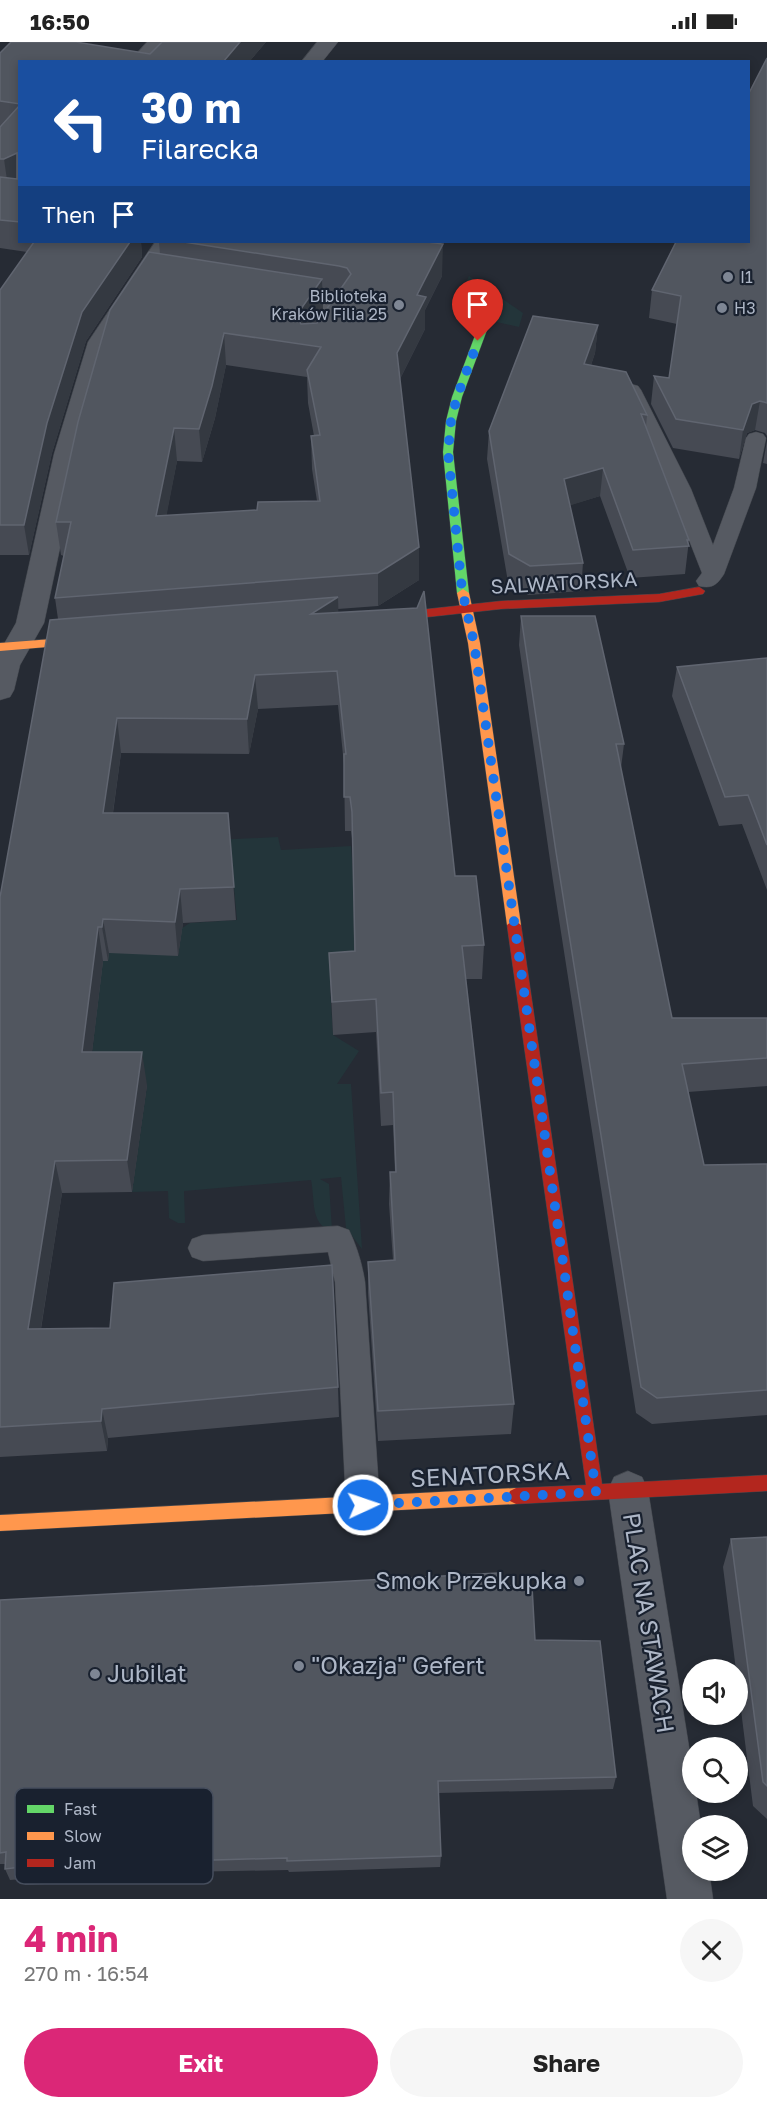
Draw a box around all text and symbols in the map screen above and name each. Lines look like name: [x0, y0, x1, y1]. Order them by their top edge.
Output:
text: 16:50: [30, 8, 90, 35]
text: 30 m: [141, 82, 241, 132]
icon: left: [42, 84, 120, 162]
text: Filarecka: [141, 133, 259, 165]
icon: arrive: [107, 198, 140, 231]
text: Then: [42, 201, 95, 228]
place label: I1: [740, 267, 753, 287]
marker: I1: [721, 270, 735, 284]
pin: [452, 279, 503, 341]
place label: Biblioteka Kraków Filia 25: [271, 286, 387, 324]
icon: arrive: [461, 288, 494, 321]
marker: Biblioteka Kraków Filia 25: [392, 298, 406, 312]
place label: H3: [734, 298, 756, 318]
marker: H3: [715, 301, 729, 315]
street label: SALWATORSKA: [490, 566, 638, 598]
street label: SENATORSKA: [410, 1455, 570, 1492]
position arrow: [331, 1473, 395, 1537]
street label: PLAC NA STAWACH: [618, 1510, 681, 1735]
place label: Smok Przekupka: [375, 1565, 567, 1594]
marker: Smok Przekupka: [572, 1574, 586, 1588]
place label: "Okazja" Gefert: [311, 1650, 485, 1679]
place label: Jubilat: [107, 1658, 187, 1687]
marker: "Okazja" Gefert: [292, 1659, 306, 1673]
map controls: [682, 1659, 748, 1881]
button: sound: [682, 1659, 748, 1725]
marker: Jubilat: [88, 1667, 102, 1681]
button: search: [682, 1737, 748, 1803]
legend: [15, 1788, 213, 1884]
text: Fast: [64, 1799, 97, 1819]
button: layers: [682, 1815, 748, 1881]
text: Slow: [64, 1826, 102, 1846]
text: Jam: [64, 1853, 96, 1873]
text: 4 min: [24, 1917, 119, 1960]
button: close: [680, 1919, 743, 1982]
text: 270 m · 16:54: [24, 1961, 149, 1985]
button: Exit: [24, 2028, 378, 2097]
button: Share: [390, 2028, 743, 2097]

